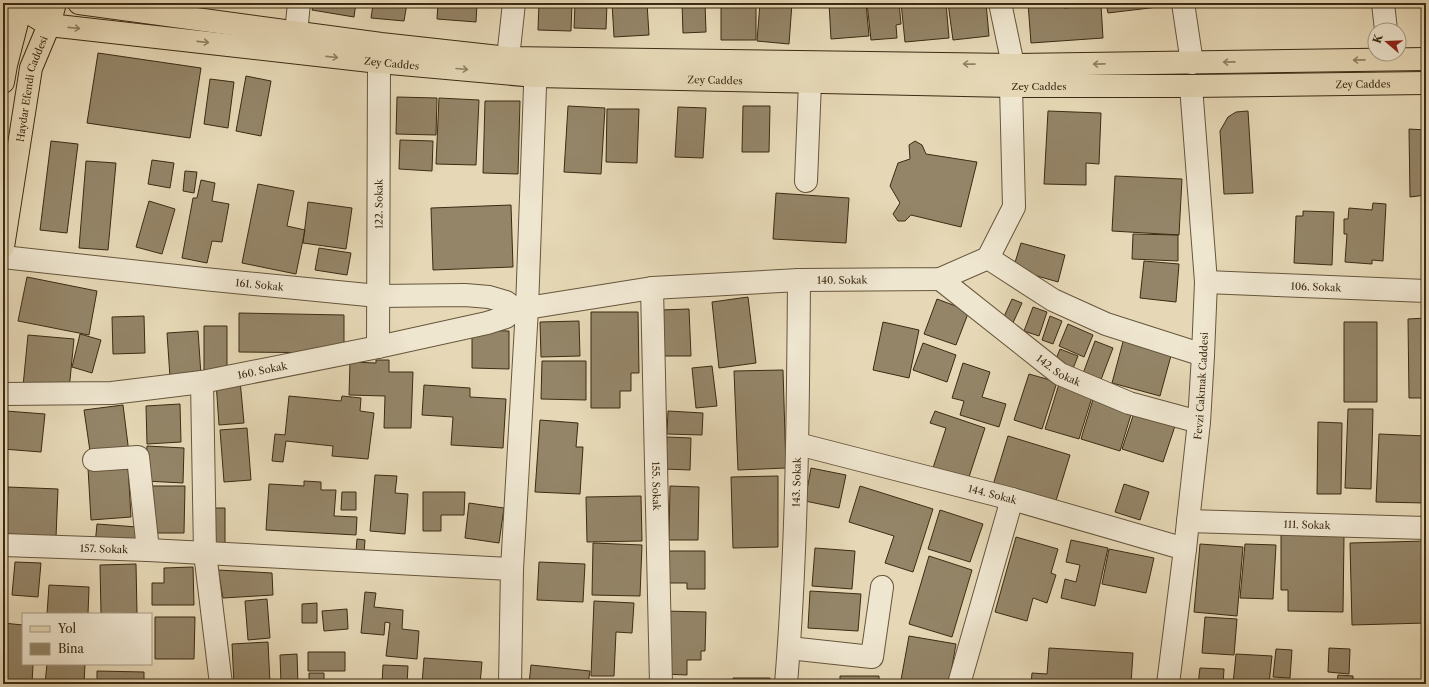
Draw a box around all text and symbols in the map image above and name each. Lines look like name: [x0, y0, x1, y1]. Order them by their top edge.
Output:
north arrow: [1367, 22, 1407, 62]
one-way arrow: [67, 24, 80, 32]
text: K: [1369, 31, 1386, 45]
street label: Haydar Efendi Caddesi: [13, 34, 50, 143]
one-way arrow: [196, 39, 209, 46]
one-way arrow: [325, 53, 338, 60]
street label: Zey Caddes: [363, 54, 420, 72]
one-way arrow: [1353, 56, 1366, 64]
one-way arrow: [1223, 58, 1236, 66]
one-way arrow: [1093, 60, 1106, 68]
one-way arrow: [963, 61, 976, 68]
one-way arrow: [455, 66, 468, 73]
street label: Zey Caddes: [687, 73, 743, 87]
street label: Zey Caddes: [1335, 77, 1391, 91]
street label: Zey Caddes: [1011, 80, 1067, 93]
street label: 122. Sokak: [372, 178, 385, 229]
street label: 140. Sokak: [817, 273, 869, 286]
street label: 161. Sokak: [235, 276, 285, 293]
street label: 106. Sokak: [1290, 279, 1343, 294]
street label: Fevzi Cakmak Caddesi: [1191, 332, 1210, 440]
street label: 142. Sokak: [1034, 352, 1084, 389]
street label: 160. Sokak: [236, 359, 289, 381]
street label: 143. Sokak: [789, 456, 803, 507]
street label: 155. Sokak: [649, 461, 664, 512]
street label: 144. Sokak: [967, 482, 1020, 507]
street label: 111. Sokak: [1283, 517, 1332, 532]
street label: 157. Sokak: [80, 541, 129, 556]
legend: [22, 613, 152, 665]
text: Yol: [57, 621, 76, 636]
text: Bina: [58, 641, 85, 656]

